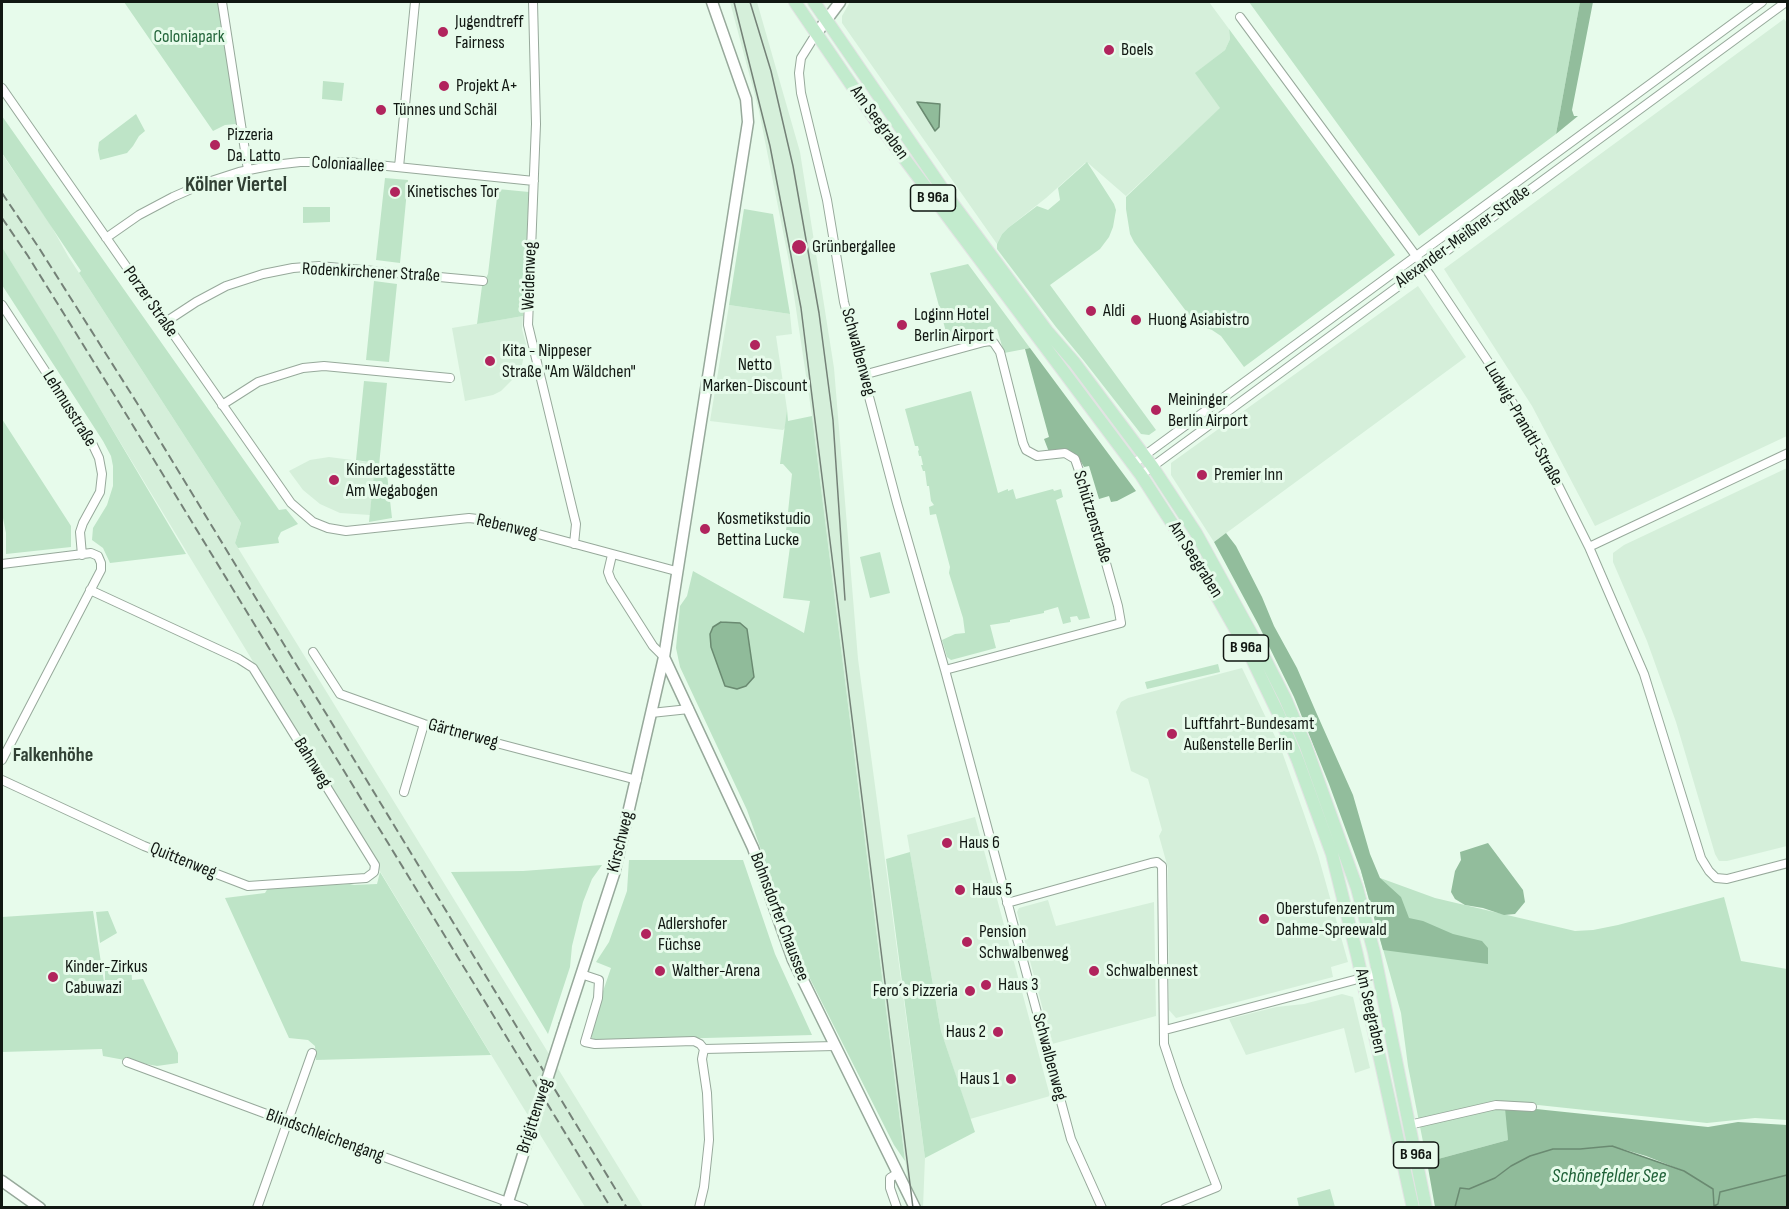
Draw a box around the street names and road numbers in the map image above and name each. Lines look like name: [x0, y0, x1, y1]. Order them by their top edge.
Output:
street label: Am Seegraben: [845, 82, 913, 164]
street label: Coloniaallee: [311, 152, 385, 178]
street label: Alexander-Meißner-Straße: [1391, 181, 1535, 293]
road number: B 96a: [910, 185, 956, 211]
street label: Weidenweg: [518, 241, 542, 311]
street label: Rodenkirchener Straße: [302, 259, 440, 287]
street label: Porzer Straße: [118, 262, 182, 342]
street label: Schwalbenweg: [836, 306, 880, 398]
street label: Ludwig-Prandtl-Straße: [1479, 358, 1567, 490]
street label: Lehmusstraße: [37, 367, 101, 451]
street label: Schützenstraße: [1068, 468, 1116, 566]
street label: Rebenweg: [474, 509, 540, 545]
street label: Am Seegraben: [1163, 518, 1227, 602]
road number: B 96a: [1224, 635, 1268, 661]
street label: Gärtnerweg: [426, 714, 500, 754]
street label: Bahnweg: [288, 734, 336, 792]
street label: Kirschweg: [603, 809, 639, 875]
street label: Quittenweg: [147, 838, 219, 884]
street label: Bohnsdorfer Chaussee: [745, 850, 813, 984]
street label: Am Seegraben: [1350, 967, 1390, 1055]
street label: Schwalbenweg: [1027, 1011, 1071, 1103]
street label: Brigittenweg: [513, 1076, 557, 1156]
street label: Blindschleichengang: [263, 1105, 387, 1167]
road number: B 96a: [1394, 1142, 1438, 1168]

